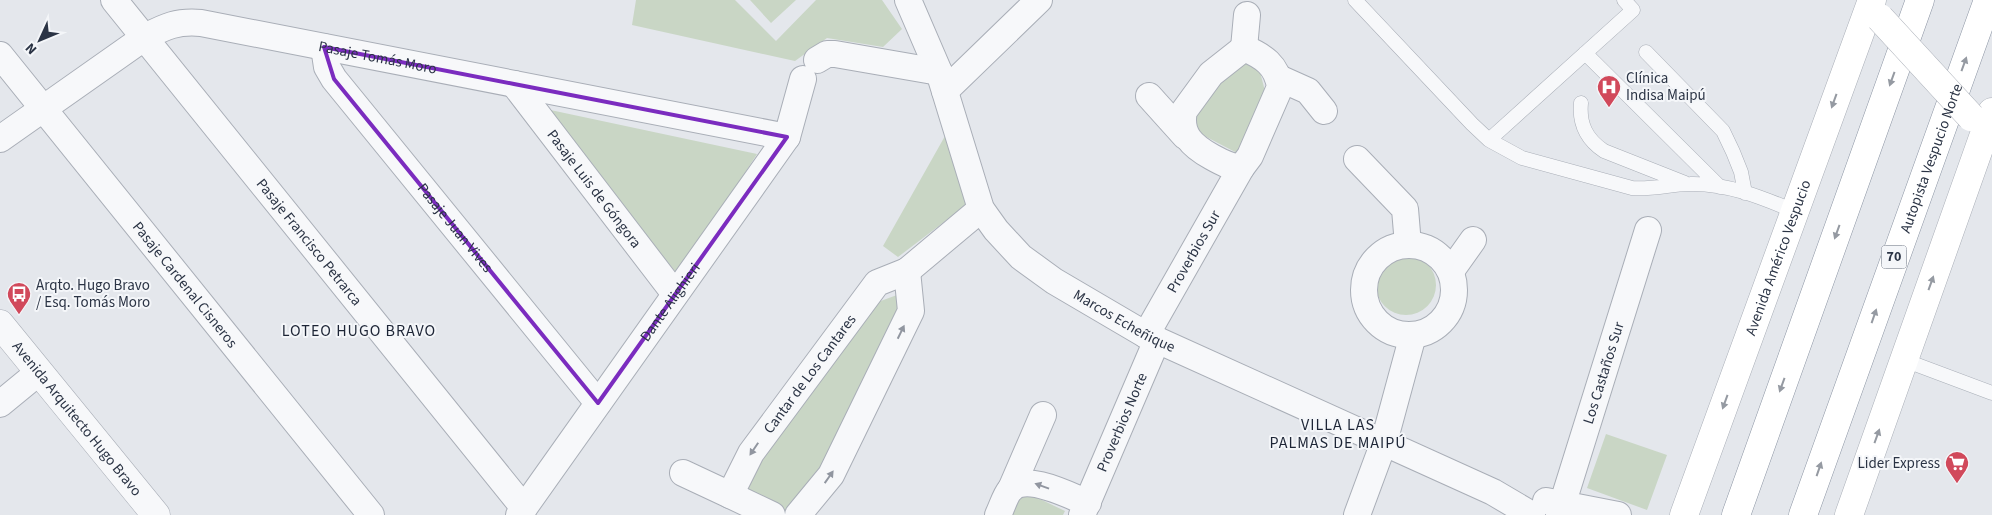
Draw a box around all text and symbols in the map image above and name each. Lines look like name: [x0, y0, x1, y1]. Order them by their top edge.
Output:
north arrow: [15, 15, 65, 65]
street label: Pasaje Tomás Moro: [317, 36, 439, 79]
text: N: [21, 38, 42, 59]
one-way arrow: [1960, 56, 1968, 71]
place label: Clínica Indisa Maipú: [1626, 68, 1706, 106]
one-way arrow: [1888, 72, 1896, 87]
hospital icon: Clínica Indisa Maipú: [1596, 74, 1622, 108]
street label: Autopista Vespucio Norte: [1895, 81, 1968, 236]
one-way arrow: [1830, 94, 1838, 109]
street label: Pasaje Luis de Góngora: [542, 125, 646, 252]
street label: Pasaje Francisco Petrarca: [252, 174, 367, 310]
street label: Avenida Américo Vespucio: [1740, 177, 1816, 338]
street label: Pasaje Juan Vives: [412, 179, 498, 277]
street label: Proverbios Sur: [1162, 206, 1226, 297]
street label: Pasaje Cardenal Cisneros: [128, 217, 243, 352]
one-way arrow: [1833, 225, 1841, 240]
road number: 70: [1882, 246, 1906, 268]
street label: Dante Alighieri: [635, 259, 705, 346]
place label: Arqto. Hugo Bravo / Esq. Tomás Moro: [36, 275, 150, 313]
one-way arrow: [1927, 275, 1935, 290]
bus stop icon: Arqto. Hugo Bravo / Esq. Tomás Moro: [6, 281, 32, 315]
street label: Marcos Echeñique: [1069, 284, 1179, 357]
one-way arrow: [1870, 308, 1878, 323]
street label: Cantar de Los Cantares: [758, 310, 861, 438]
street label: Los Castaños Sur: [1578, 318, 1629, 427]
district label: LOTEO HUGO BRAVO: [282, 320, 436, 342]
one-way arrow: [897, 325, 905, 339]
street label: Avenida Arquitecto Hugo Bravo: [7, 336, 147, 500]
street label: Proverbios Norte: [1091, 369, 1152, 475]
one-way arrow: [1778, 378, 1786, 393]
one-way arrow: [1721, 395, 1729, 410]
district label: VILLA LAS PALMAS DE MAIPÚ: [1269, 414, 1407, 454]
one-way arrow: [1873, 428, 1881, 443]
one-way arrow: [749, 442, 759, 456]
supermarket icon: Lider Express: [1944, 450, 1970, 484]
place label: Lider Express: [1858, 453, 1940, 474]
one-way arrow: [1816, 461, 1824, 476]
one-way arrow: [824, 470, 834, 484]
one-way arrow: [1035, 482, 1050, 489]

